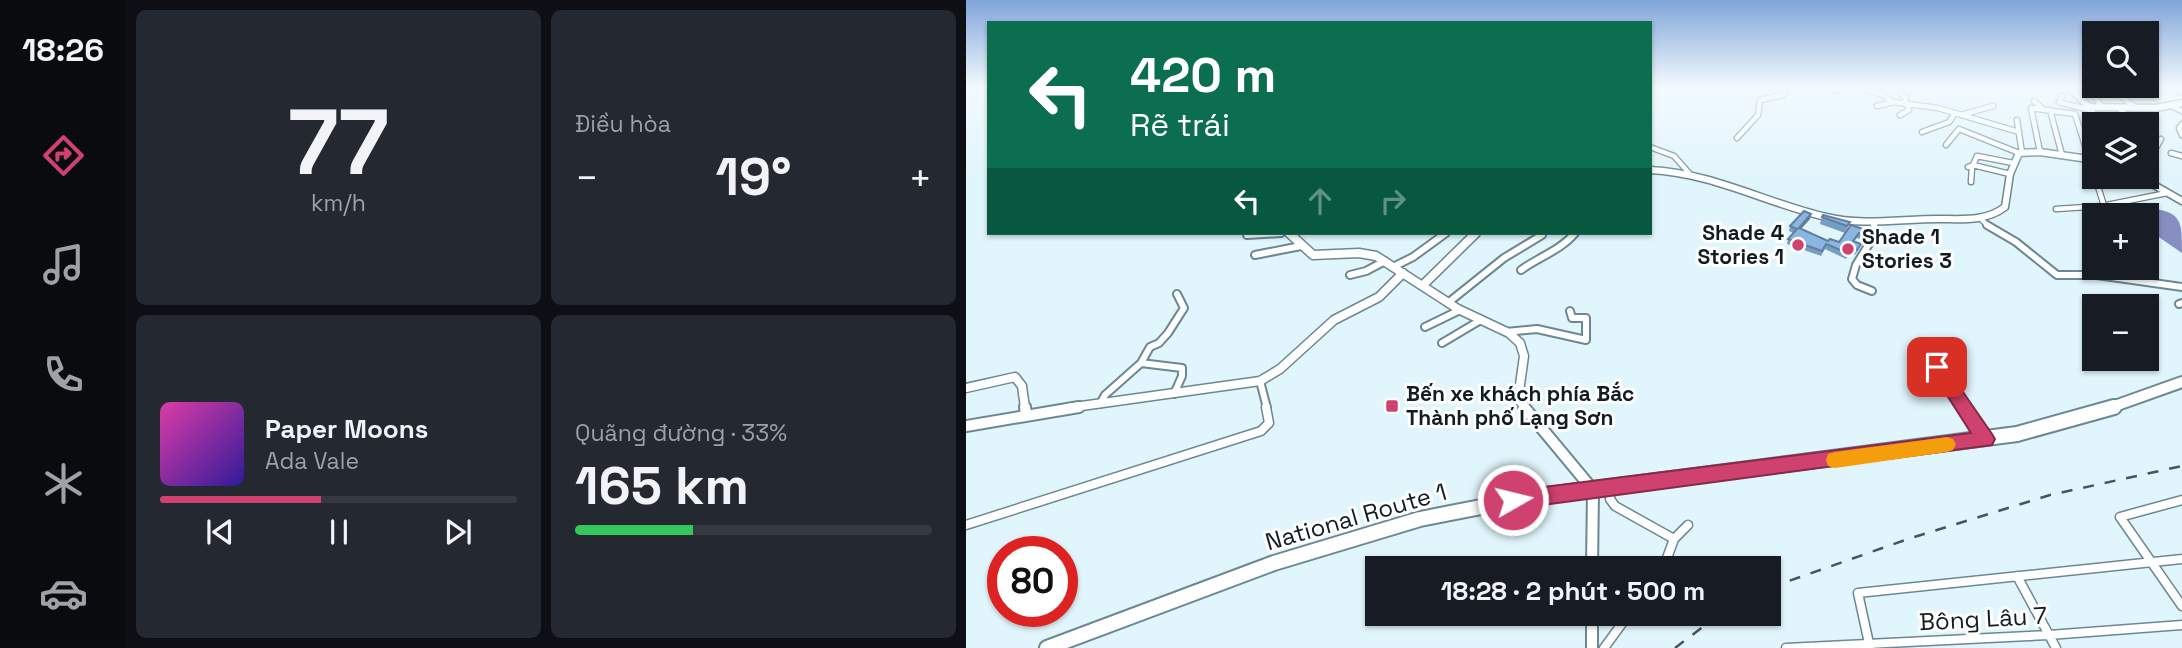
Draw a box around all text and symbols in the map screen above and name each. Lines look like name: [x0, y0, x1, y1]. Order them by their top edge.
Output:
map controls: [2082, 21, 2159, 371]
button: search: [2082, 21, 2159, 98]
text: 18:26: [22, 30, 104, 70]
text: 420 m: [1130, 44, 1276, 106]
icon: left: [1015, 49, 1106, 140]
text: 77: [288, 84, 389, 201]
text: Rẽ trái: [1130, 105, 1230, 145]
text: Điều hòa: [575, 109, 671, 139]
button: layers: [2082, 112, 2159, 189]
icon: directions: [39, 131, 88, 180]
text: 19°: [715, 144, 792, 210]
text: −: [575, 154, 599, 202]
text: +: [908, 154, 932, 202]
icon: left: [1228, 182, 1266, 220]
icon: ahead: [1301, 182, 1339, 220]
icon: right: [1374, 182, 1412, 220]
text: km/h: [311, 188, 366, 218]
button: +: [2082, 203, 2159, 280]
place label: Shade 4 Stories 1: [1697, 219, 1784, 270]
place label: Shade 1 Stories 3: [1862, 223, 1952, 274]
marker: Shade 4 Stories 1: [1790, 237, 1806, 253]
icon: music: [39, 240, 88, 289]
marker: Shade 1 Stories 3: [1840, 241, 1856, 257]
button: −: [2082, 294, 2159, 371]
pin: [1907, 337, 1967, 397]
icon: arrive: [1918, 348, 1956, 386]
icon: phone: [39, 350, 88, 399]
place label: Bến xe khách phía Bắc Thành phố Lạng Sơn: [1406, 380, 1634, 431]
marker: Bến xe khách phía Bắc Thành phố Lạng Sơn: [1384, 398, 1400, 414]
text: Paper Moons: [265, 412, 428, 446]
text: Quãng đường · 33%: [575, 418, 787, 448]
text: Ada Vale: [265, 446, 359, 476]
text: 165 km: [575, 453, 749, 519]
icon: climate: [39, 459, 88, 508]
position arrow: [1476, 463, 1550, 537]
street label: National Route 1: [1262, 476, 1450, 557]
icon: previous: [201, 513, 239, 551]
icon: pause: [320, 513, 358, 551]
icon: next: [439, 513, 477, 551]
speed limit sign: 80: [987, 536, 1078, 627]
icon: car: [39, 569, 88, 618]
text: 18:28 · 2 phút · 500 m: [1441, 574, 1705, 608]
street label: Bông Lâu 7: [1918, 600, 2048, 637]

